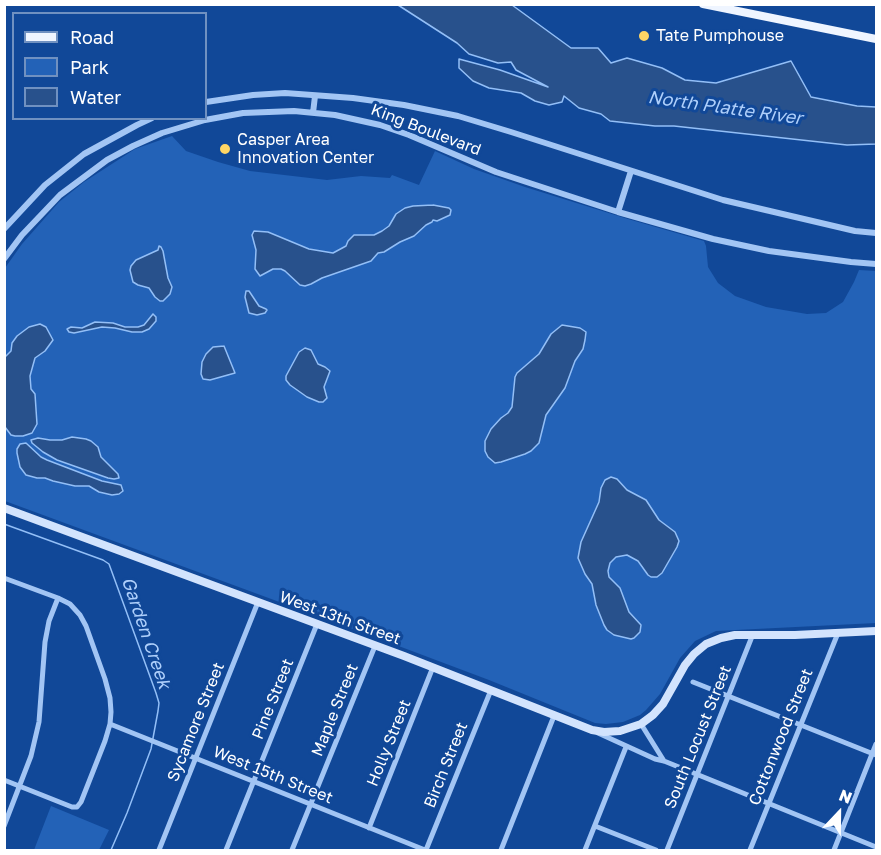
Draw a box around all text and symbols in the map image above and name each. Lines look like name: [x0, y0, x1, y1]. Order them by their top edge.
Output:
legend: [12, 12, 207, 120]
text: Road: [70, 26, 114, 48]
place label: Tate Pumphouse: [656, 26, 784, 46]
marker: Tate Pumphouse: [637, 29, 651, 43]
text: Park: [70, 56, 109, 78]
text: Water: [70, 86, 121, 108]
water label: North Platte River: [646, 86, 804, 130]
street label: King Boulevard: [368, 100, 484, 160]
place label: Casper Area Innovation Center: [237, 130, 374, 168]
marker: Casper Area Innovation Center: [218, 142, 232, 156]
water label: Garden Creek: [117, 574, 175, 692]
street label: West 13th Street: [277, 587, 403, 649]
street label: Pine Street: [248, 656, 298, 742]
street label: Sycamore Street: [163, 660, 229, 784]
street label: Maple Street: [308, 661, 362, 759]
street label: South Locust Street: [660, 662, 736, 812]
street label: Cottonwood Street: [745, 666, 817, 808]
street label: Holly Street: [363, 697, 415, 789]
street label: Birch Street: [420, 719, 472, 811]
street label: West 15th Street: [210, 742, 336, 808]
north arrow: [809, 783, 869, 843]
text: N: [836, 785, 855, 808]

